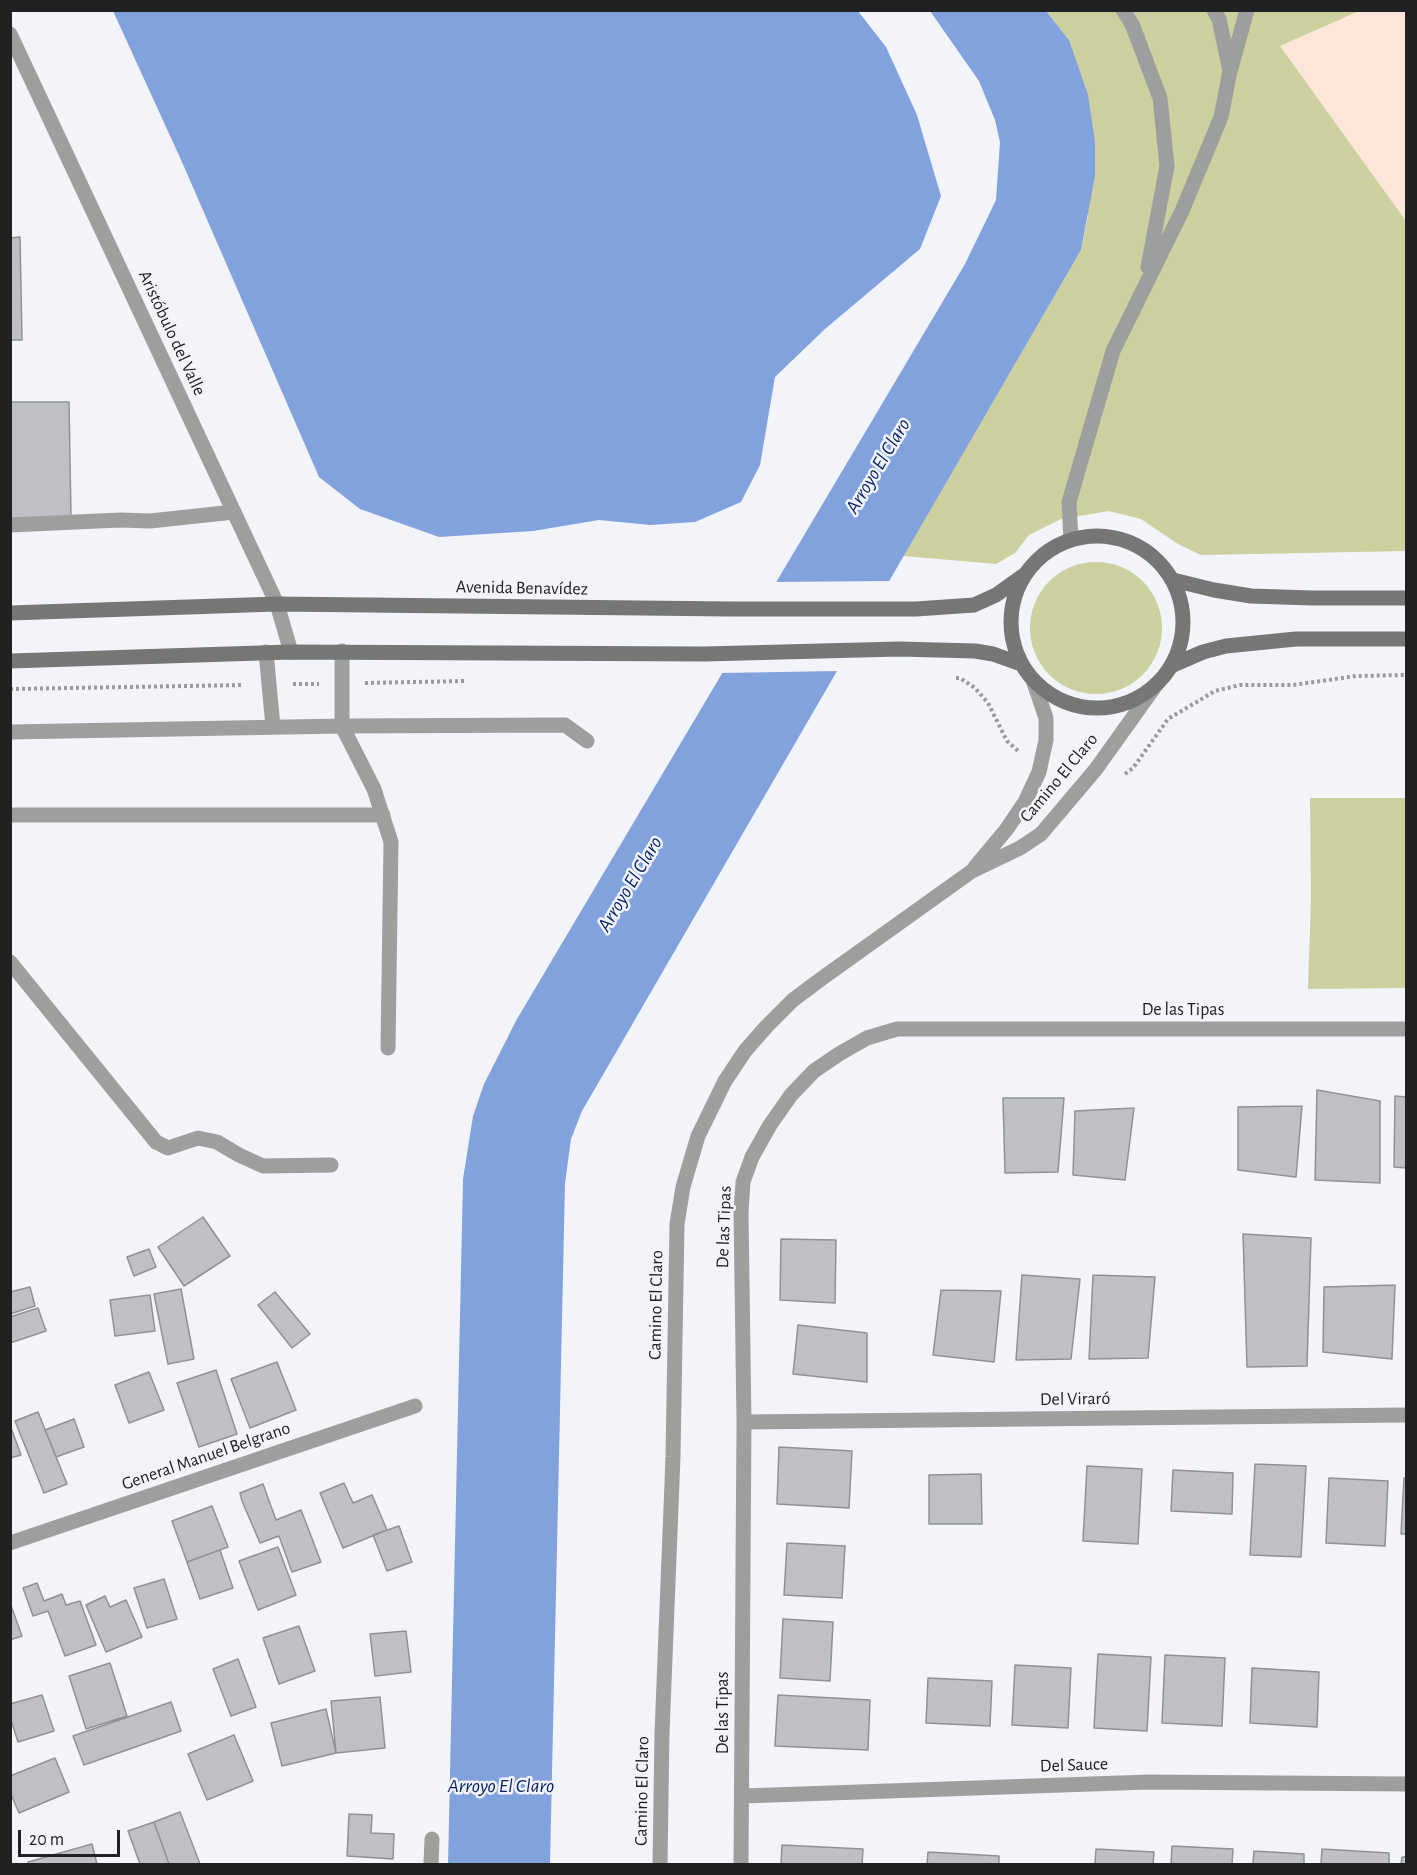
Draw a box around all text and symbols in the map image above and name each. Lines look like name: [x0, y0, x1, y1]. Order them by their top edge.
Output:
street label: Aristóbulo del Valle: [134, 267, 210, 399]
water label: Arroyo El Claro: [840, 414, 916, 518]
street label: Avenida Benavídez: [456, 576, 588, 600]
street label: Camino El Claro: [1015, 729, 1103, 827]
water label: Arroyo El Claro: [592, 832, 668, 936]
street label: De las Tipas: [1142, 999, 1224, 1021]
street label: De las Tipas: [712, 1185, 736, 1269]
street label: Camino El Claro: [644, 1250, 668, 1360]
street label: Del Viraró: [1040, 1388, 1110, 1410]
street label: General Manuel Belgrano: [119, 1417, 293, 1495]
street label: De las Tipas: [712, 1672, 734, 1754]
street label: Camino El Claro: [630, 1736, 654, 1846]
street label: Del Sauce: [1040, 1753, 1108, 1777]
water label: Arroyo El Claro: [448, 1774, 554, 1798]
scale bar: [21, 1818, 123, 1856]
text: 20 m: [29, 1831, 64, 1849]

